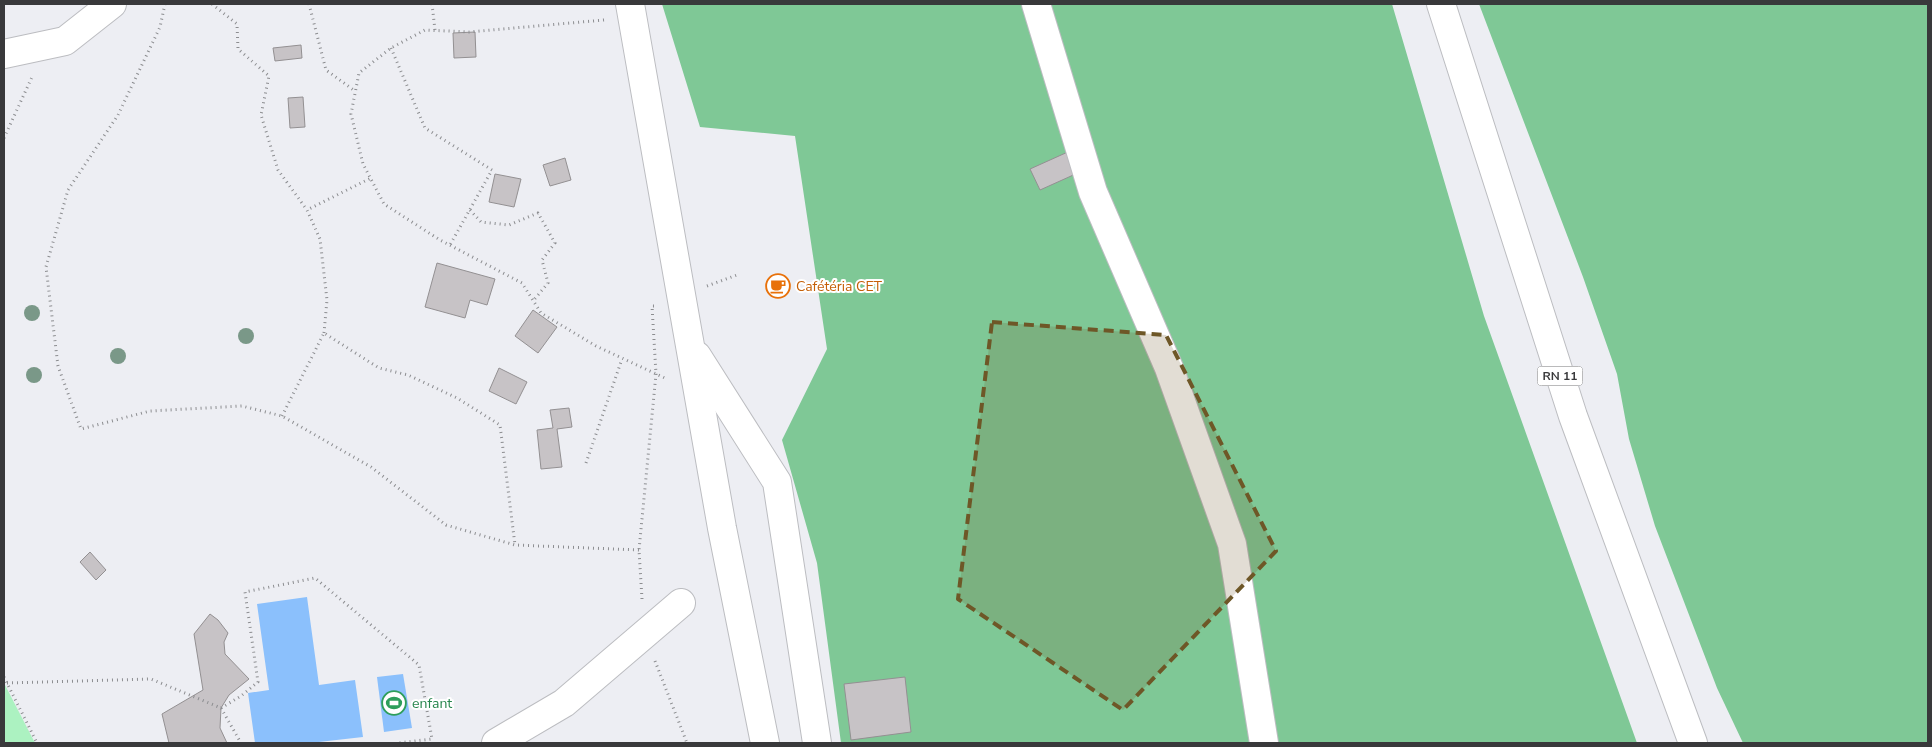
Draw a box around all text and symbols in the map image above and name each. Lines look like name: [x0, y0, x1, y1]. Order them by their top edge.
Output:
cafe icon: Cafétéria CET: [765, 273, 791, 299]
place label: Cafétéria CET: [796, 277, 882, 296]
road number: RN 11: [1538, 366, 1582, 386]
sports icon: enfant: [381, 690, 407, 716]
place label: enfant: [412, 694, 452, 713]

